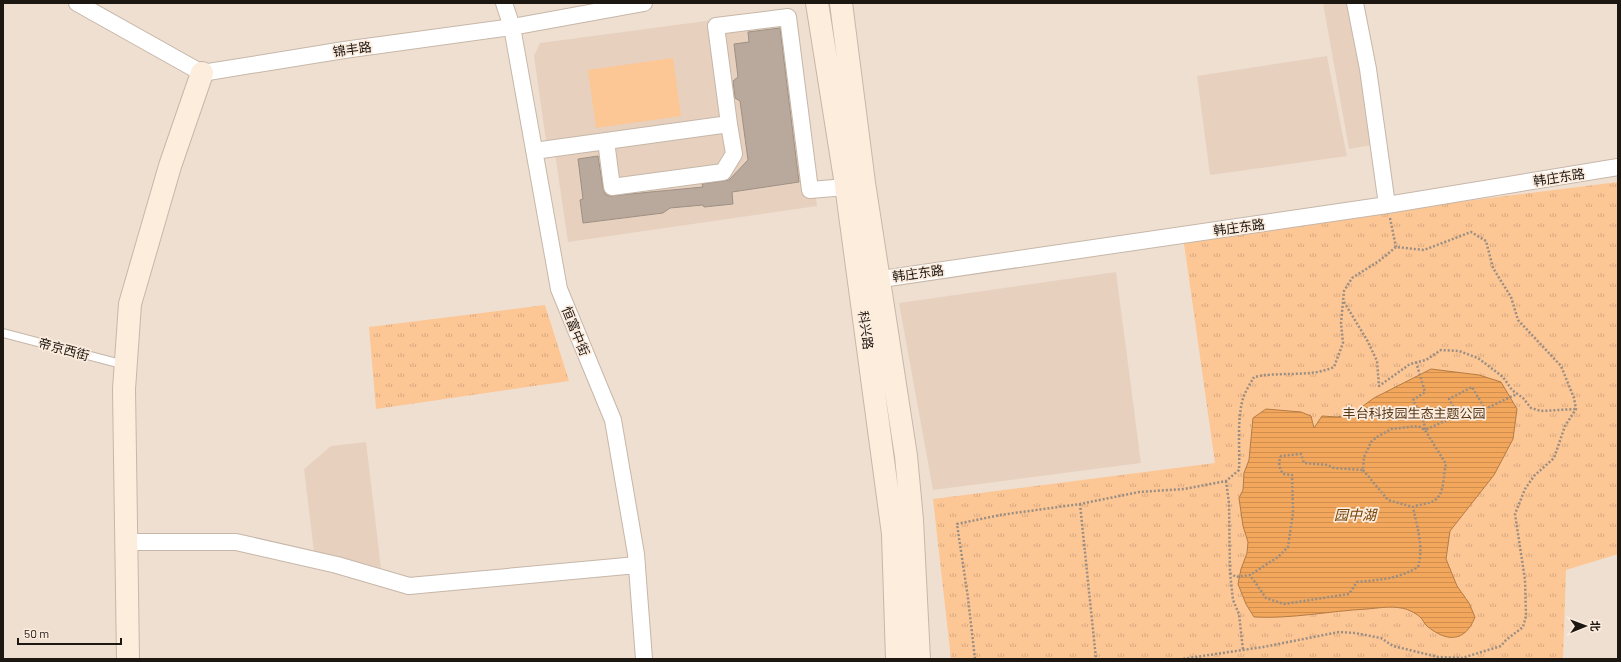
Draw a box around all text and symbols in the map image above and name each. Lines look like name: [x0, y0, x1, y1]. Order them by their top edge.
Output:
street label: 锦丰路: [332, 38, 372, 60]
street label: 韩庄东路: [1532, 165, 1586, 189]
street label: 韩庄东路: [1212, 215, 1266, 239]
street label: 韩庄东路: [891, 261, 945, 285]
street label: 恒富中街: [559, 304, 593, 358]
street label: 科兴路: [855, 310, 877, 350]
street label: 帝京西街: [37, 335, 91, 363]
park label: 丰台科技园生态主题公园: [1342, 405, 1486, 421]
water label: 园中湖: [1334, 506, 1378, 523]
north arrow: [1565, 606, 1605, 646]
scale bar: [18, 620, 121, 646]
text: 北: [1589, 620, 1602, 631]
text: 50 m: [24, 626, 49, 640]

